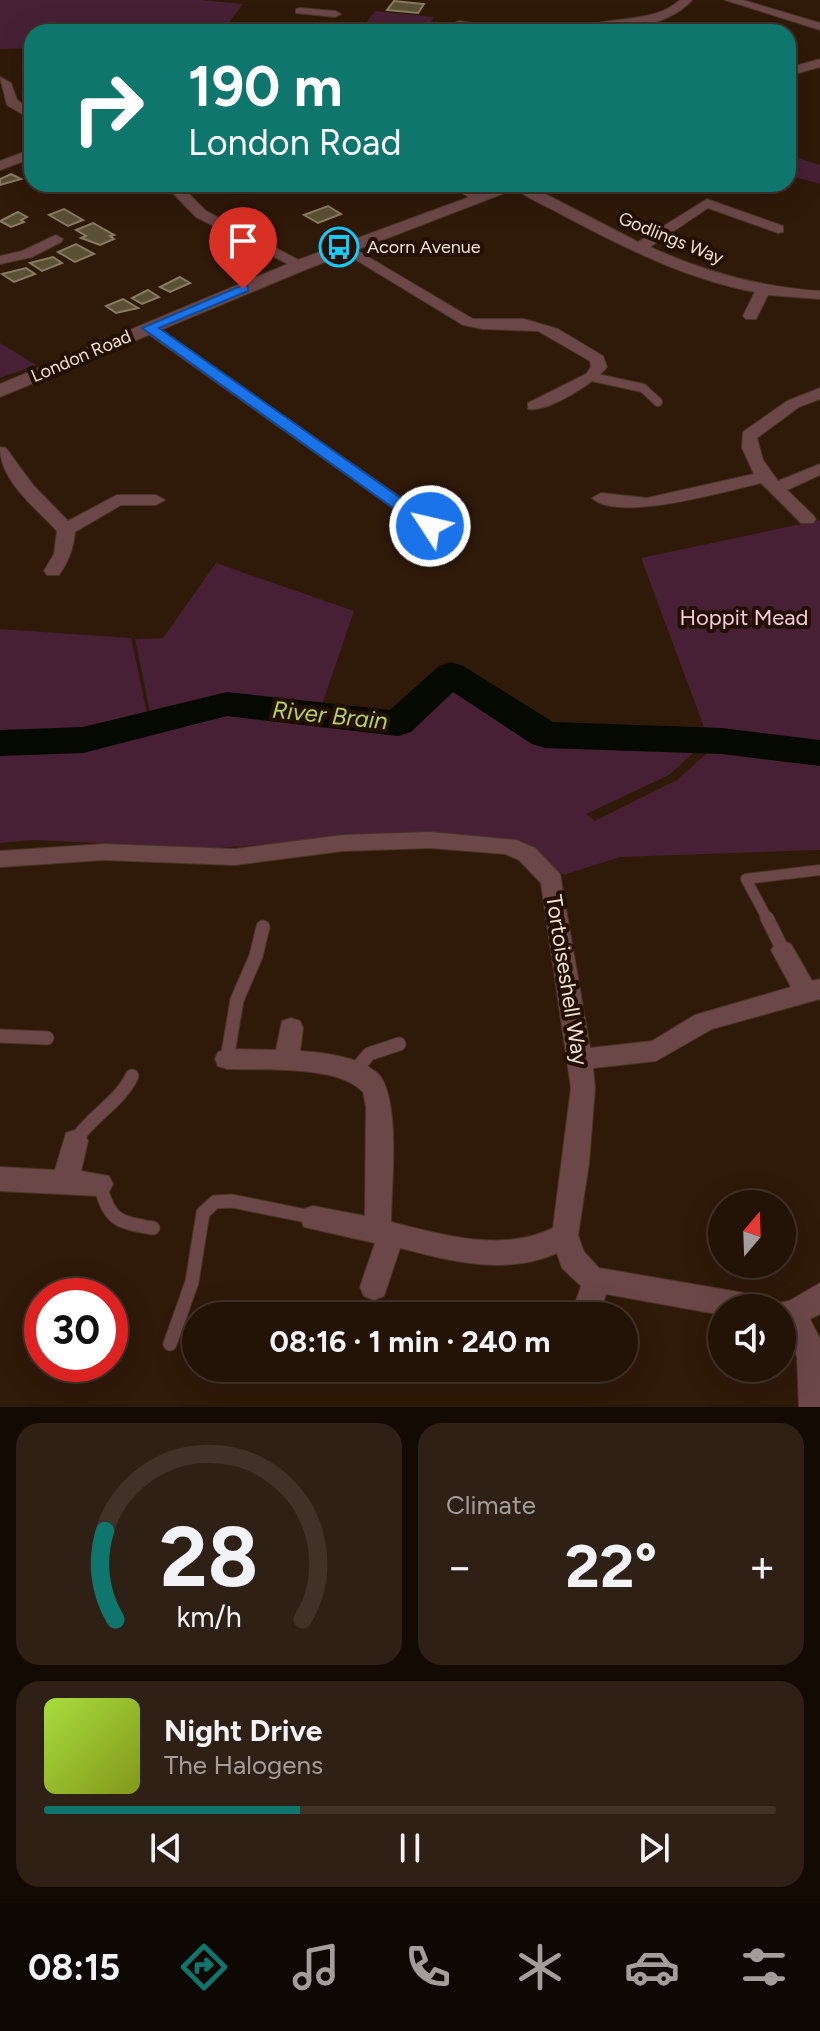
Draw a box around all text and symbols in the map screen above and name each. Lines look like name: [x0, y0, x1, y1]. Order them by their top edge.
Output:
text: 190 m: [188, 53, 343, 120]
icon: right: [56, 56, 160, 160]
text: London Road: [188, 121, 402, 164]
pin: [209, 207, 277, 289]
street label: Godlings Way: [615, 207, 727, 269]
icon: arrive: [221, 219, 265, 263]
bus stop icon: Acorn Avenue: [318, 226, 360, 268]
place label: Acorn Avenue: [367, 236, 481, 258]
street label: London Road: [28, 325, 134, 387]
position arrow: [388, 484, 472, 568]
park label: Hoppit Mead: [680, 604, 808, 631]
water label: River Brain: [271, 695, 389, 735]
street label: Tortoiseshell Way: [540, 893, 594, 1067]
north arrow: [708, 1190, 796, 1278]
map controls: [708, 1190, 796, 1382]
speed limit sign: 30: [24, 1278, 128, 1382]
button: sound: [708, 1294, 796, 1382]
text: 08:16 · 1 min · 240 m: [269, 1323, 551, 1360]
text: Climate: [446, 1489, 536, 1521]
text: 28: [159, 1507, 259, 1607]
text: 22°: [565, 1530, 657, 1602]
text: −: [446, 1540, 473, 1593]
text: +: [749, 1540, 776, 1593]
text: km/h: [176, 1600, 242, 1634]
text: Night Drive: [164, 1712, 322, 1749]
text: The Halogens: [164, 1749, 323, 1781]
icon: previous: [144, 1826, 188, 1870]
icon: pause: [388, 1826, 432, 1870]
icon: next: [632, 1826, 676, 1870]
icon: directions: [176, 1939, 232, 1995]
icon: music: [288, 1939, 344, 1995]
icon: phone: [400, 1939, 456, 1995]
icon: climate: [512, 1939, 568, 1995]
icon: car: [624, 1939, 680, 1995]
icon: filters: [736, 1939, 792, 1995]
text: 08:15: [28, 1946, 120, 1989]

